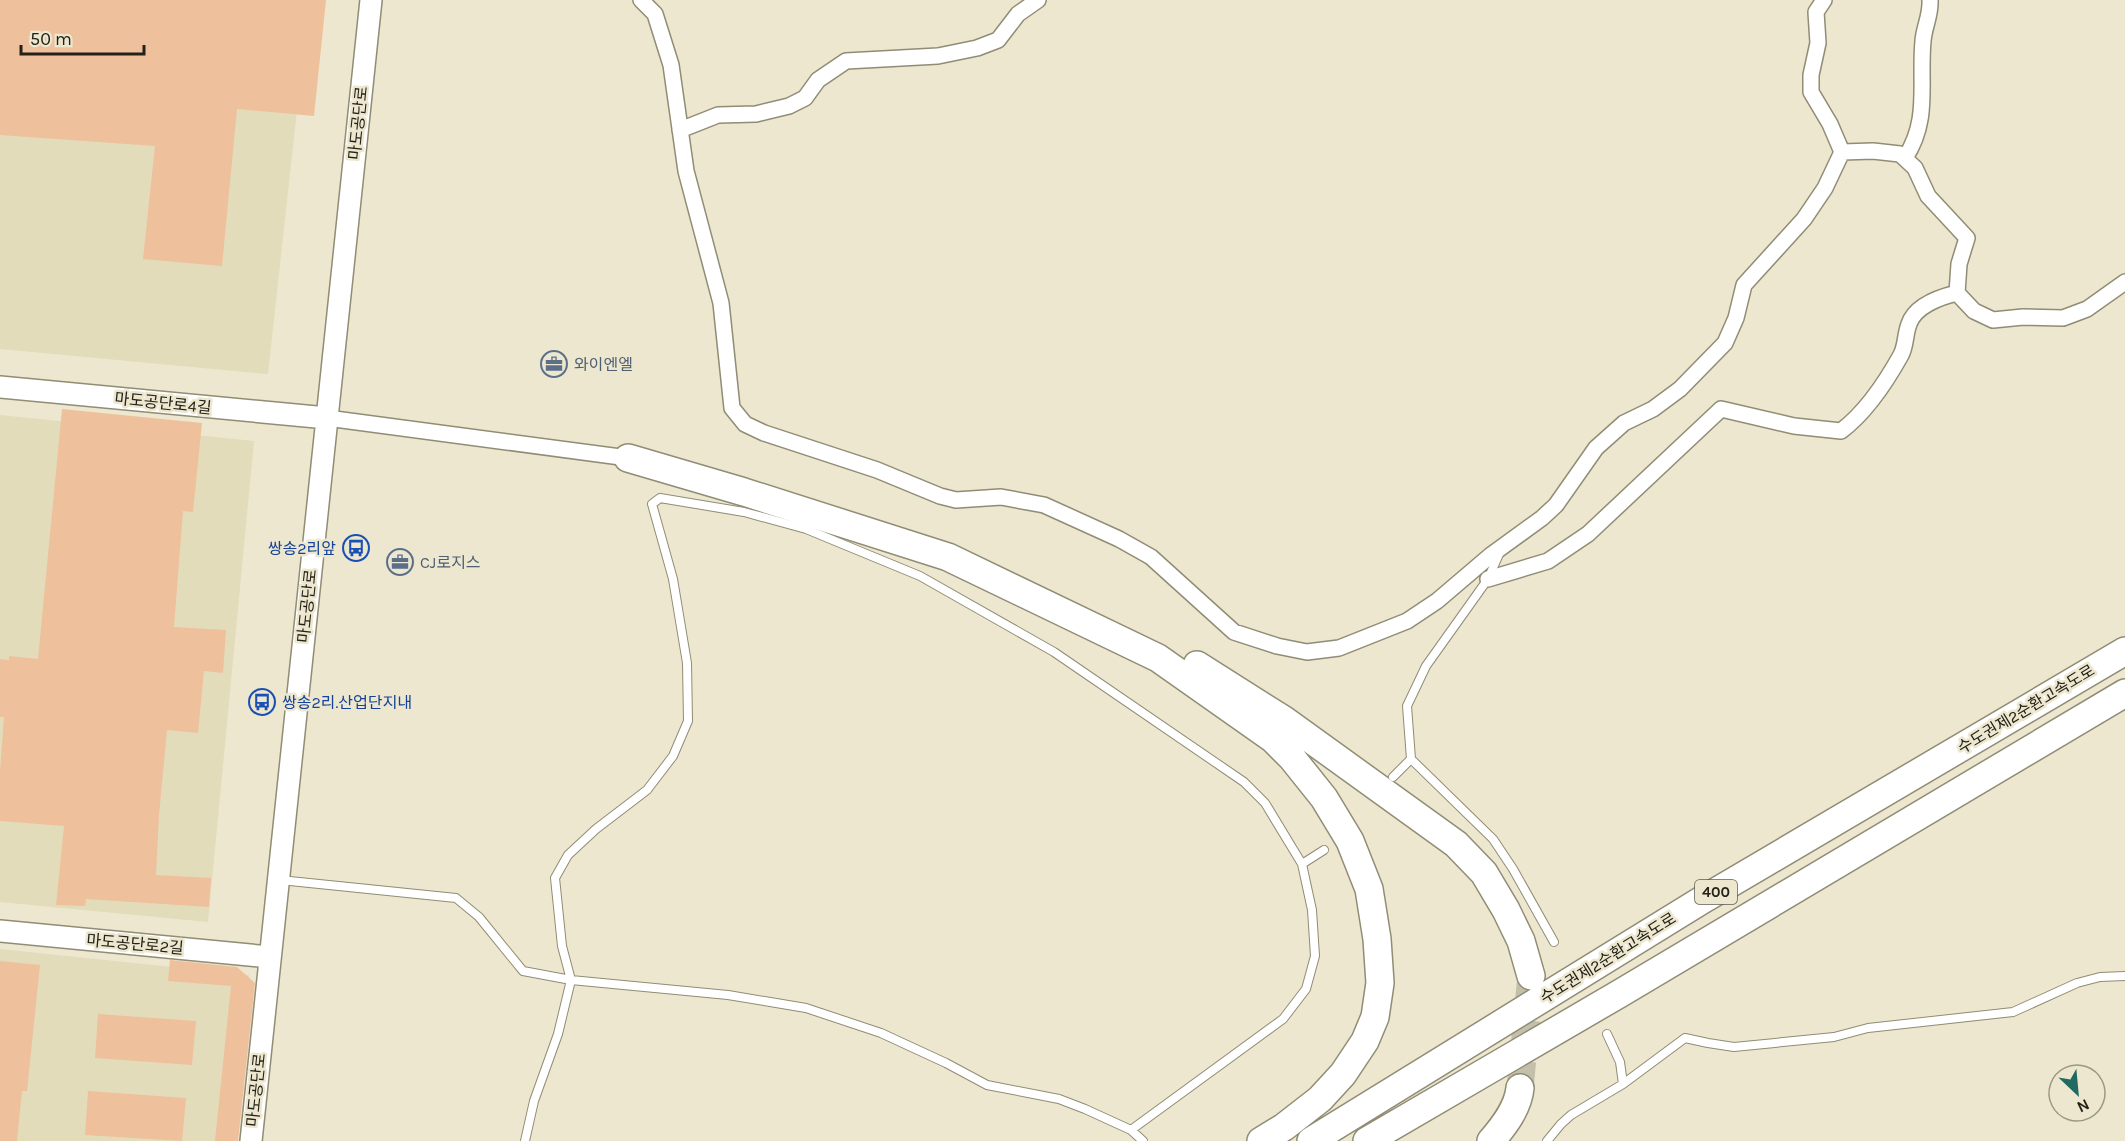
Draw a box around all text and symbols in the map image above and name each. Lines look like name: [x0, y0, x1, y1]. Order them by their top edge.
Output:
scale bar: [21, 18, 144, 56]
text: 50 m: [30, 28, 72, 50]
street label: 마도공단로: [345, 85, 371, 161]
office icon: 와이엔엘: [539, 349, 569, 379]
place label: 와이엔엘: [574, 355, 633, 374]
street label: 마도공단로4길: [114, 388, 212, 418]
bus stop icon: 쌍송2리앞: [341, 533, 371, 563]
place label: 쌍송2리앞: [268, 539, 336, 558]
office icon: CJ로지스: [385, 547, 415, 577]
place label: CJ로지스: [420, 553, 480, 572]
street label: 마도공단로: [294, 568, 320, 644]
street label: 수도권제2순환고속도로: [1954, 660, 2098, 757]
bus stop icon: 쌍송2리.산업단지내: [247, 687, 277, 717]
place label: 쌍송2리.산업단지내: [282, 693, 412, 712]
road number: 400: [1695, 880, 1737, 904]
street label: 수도권제2순환고속도로: [1537, 908, 1680, 1008]
street label: 마도공단로2길: [86, 930, 184, 958]
street label: 마도공단로: [243, 1052, 269, 1128]
north arrow: [2047, 1063, 2107, 1123]
text: N: [2074, 1095, 2093, 1117]

